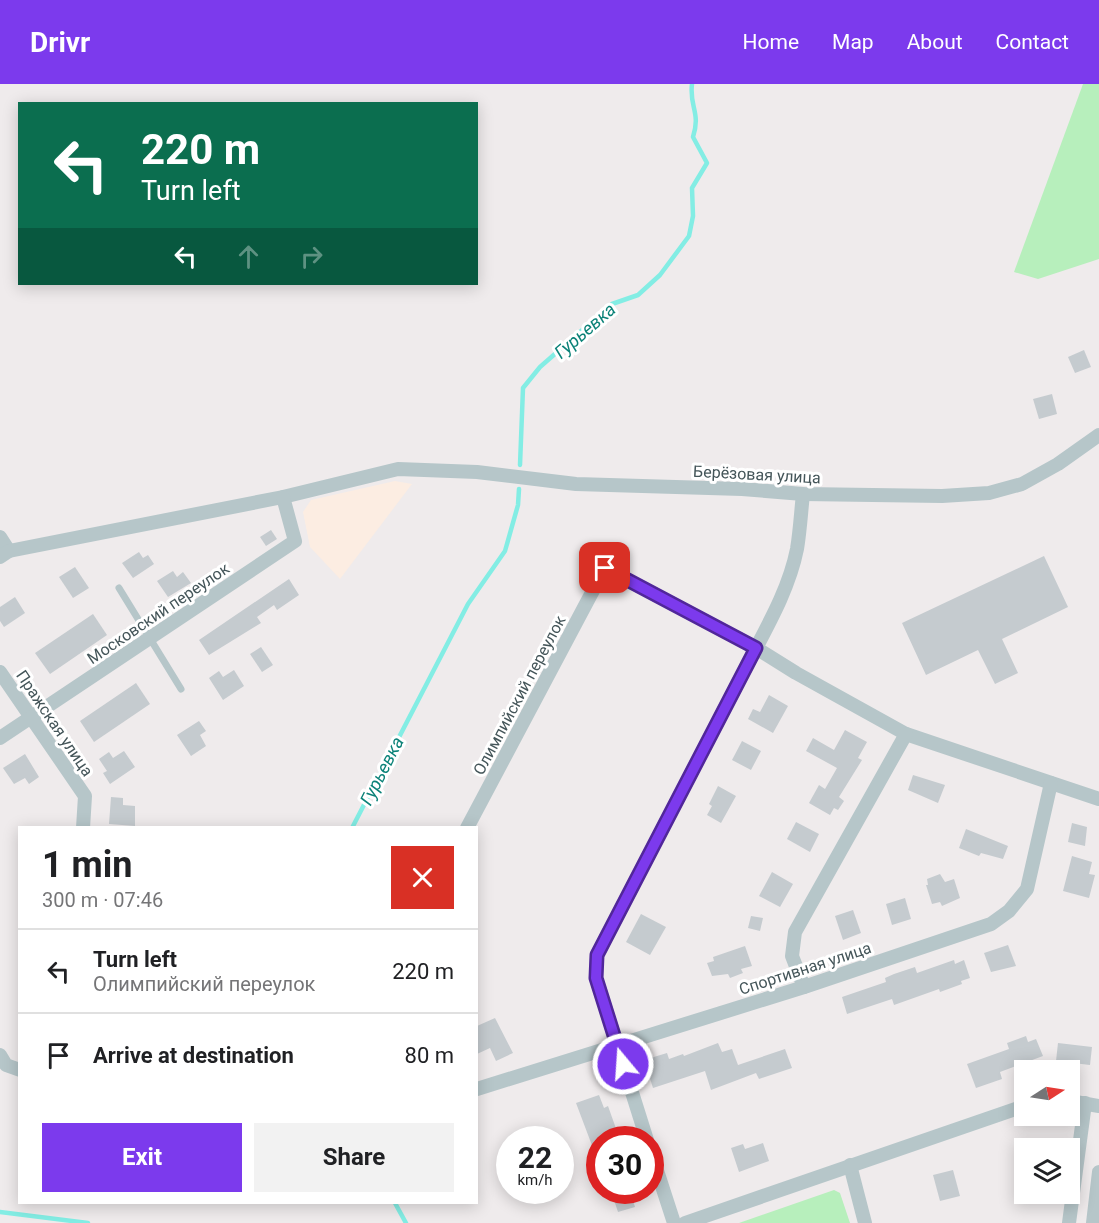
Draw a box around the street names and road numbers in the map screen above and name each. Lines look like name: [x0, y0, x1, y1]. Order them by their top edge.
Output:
street label: Берёзовая улица: [693, 462, 821, 487]
street label: Московский переулок: [84, 559, 233, 668]
street label: Олимпийский переулок: [469, 612, 570, 778]
street label: Пражская улица: [12, 667, 97, 780]
street label: Спортивная улица: [737, 938, 874, 999]

